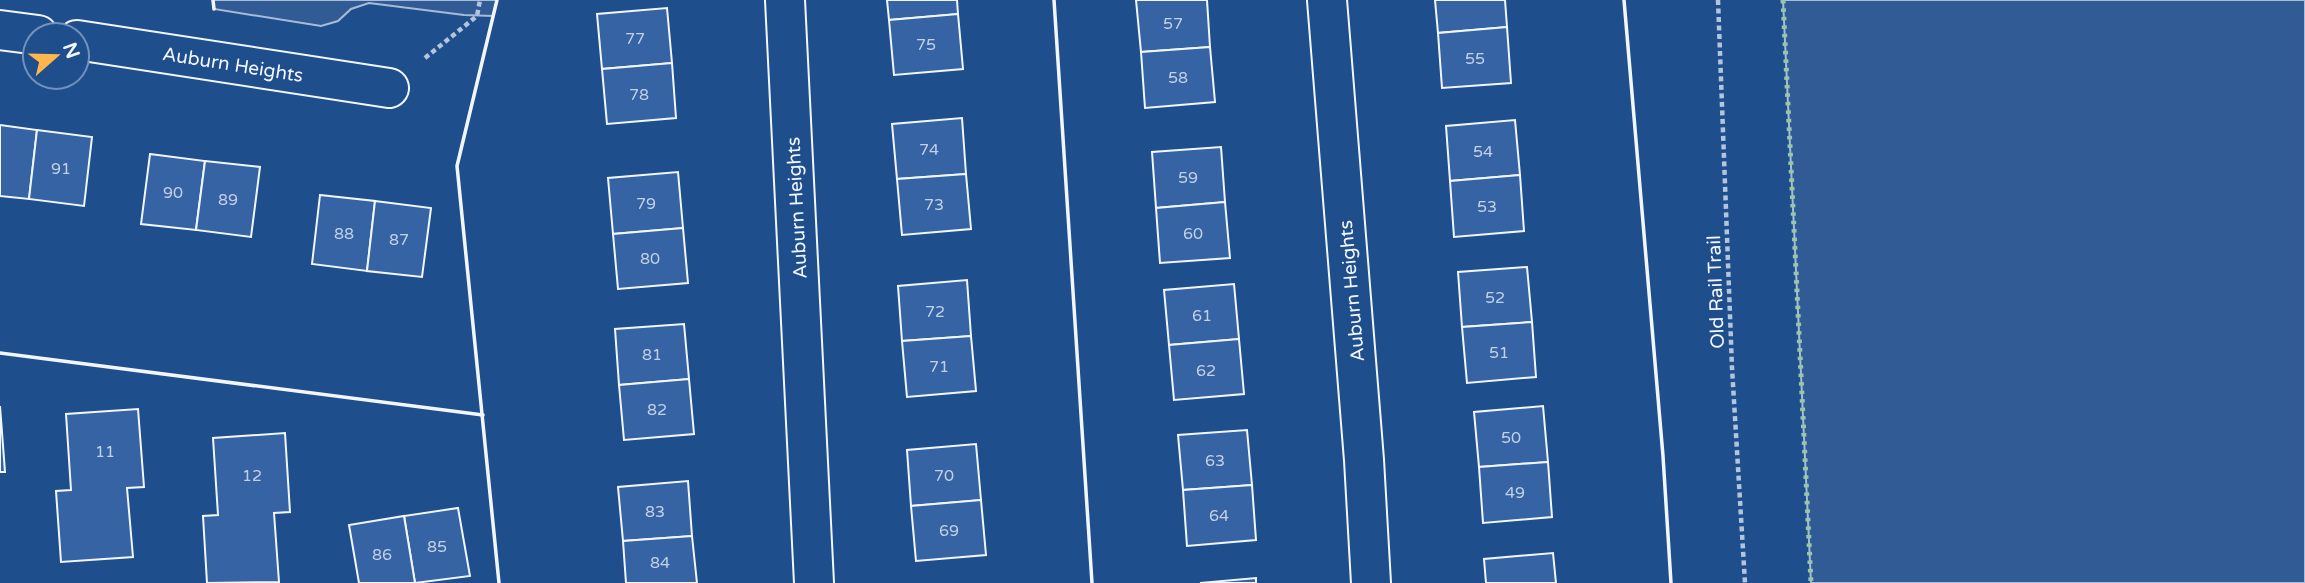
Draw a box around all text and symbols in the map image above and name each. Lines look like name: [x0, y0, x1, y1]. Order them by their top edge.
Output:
house number: 57: [1163, 14, 1183, 34]
north arrow: [21, 21, 91, 91]
house number: 77: [625, 29, 645, 49]
house number: 75: [916, 35, 936, 55]
text: N: [58, 40, 84, 61]
street label: Auburn Heights: [161, 43, 305, 87]
house number: 55: [1465, 49, 1485, 69]
house number: 58: [1168, 68, 1188, 88]
house number: 78: [629, 85, 649, 105]
street label: Auburn Heights: [782, 136, 812, 279]
house number: 74: [919, 140, 939, 160]
house number: 54: [1473, 142, 1493, 162]
house number: 91: [51, 159, 71, 179]
house number: 59: [1178, 168, 1198, 188]
house number: 90: [163, 183, 183, 203]
house number: 89: [218, 190, 238, 210]
house number: 79: [636, 194, 656, 214]
house number: 73: [924, 195, 944, 215]
house number: 53: [1477, 197, 1497, 217]
street label: Auburn Heights: [1335, 219, 1369, 363]
house number: 88: [334, 224, 354, 244]
house number: 60: [1183, 224, 1203, 244]
house number: 87: [389, 230, 409, 250]
street label: Old Rail Trail: [1703, 235, 1729, 349]
house number: 80: [640, 249, 660, 269]
house number: 52: [1485, 288, 1505, 308]
house number: 72: [925, 302, 945, 322]
house number: 61: [1192, 306, 1212, 326]
house number: 51: [1489, 343, 1509, 363]
house number: 81: [642, 345, 662, 365]
house number: 71: [929, 357, 949, 377]
house number: 62: [1196, 361, 1216, 381]
house number: 82: [647, 400, 667, 420]
house number: 50: [1501, 428, 1521, 448]
house number: 11: [95, 442, 115, 462]
house number: 63: [1205, 451, 1225, 471]
house number: 12: [242, 466, 262, 486]
house number: 70: [934, 466, 954, 486]
house number: 49: [1505, 483, 1525, 503]
house number: 83: [645, 502, 665, 522]
house number: 64: [1209, 506, 1229, 526]
house number: 69: [939, 521, 959, 541]
house number: 85: [427, 537, 447, 557]
house number: 86: [372, 545, 392, 565]
house number: 84: [650, 553, 670, 573]

